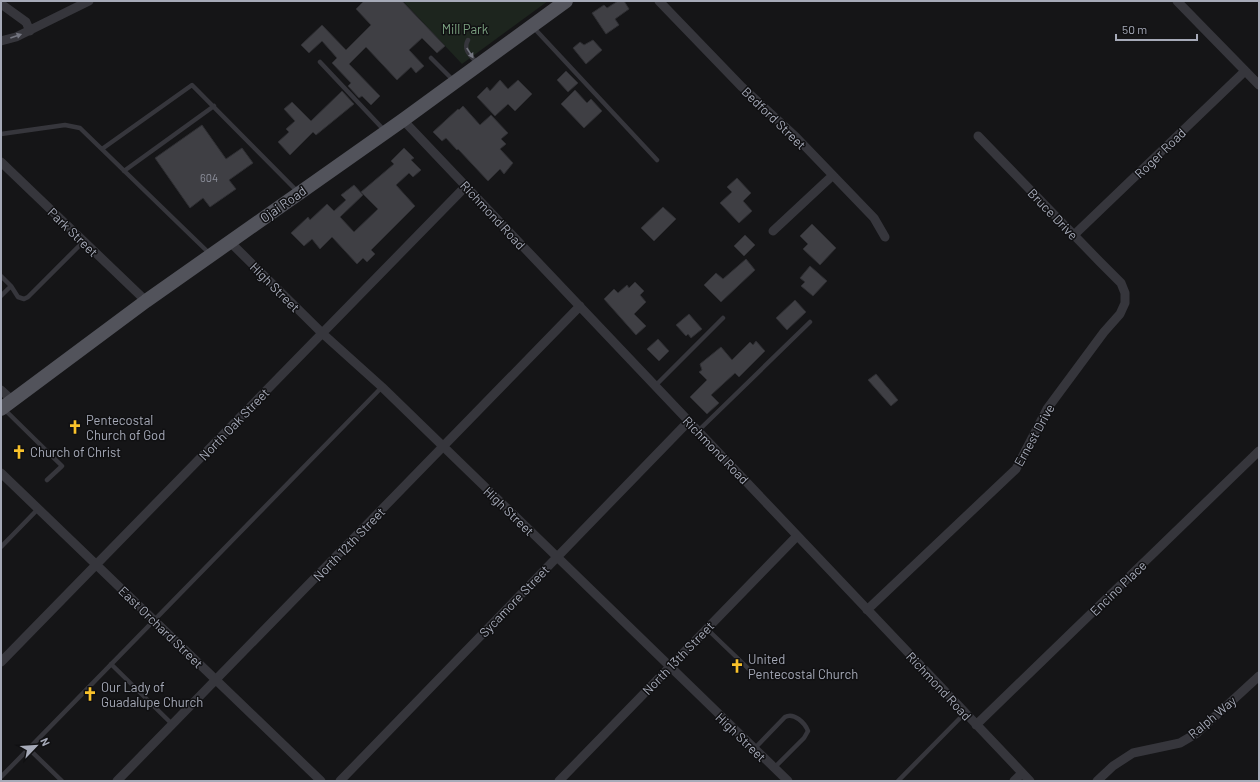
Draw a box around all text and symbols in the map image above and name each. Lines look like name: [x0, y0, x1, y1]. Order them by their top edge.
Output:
scale bar: [1116, 16, 1197, 42]
park label: Mill Park: [442, 21, 489, 37]
text: 50 m: [1122, 22, 1147, 36]
one-way arrow: [10, 33, 22, 39]
one-way arrow: [466, 47, 473, 59]
street label: Bedford Street: [739, 83, 809, 153]
street label: Roger Road: [1131, 125, 1189, 181]
house number: 604: [200, 171, 218, 184]
street label: Richmond Road: [457, 177, 529, 253]
street label: Ojai Road: [257, 182, 309, 226]
street label: Bruce Drive: [1025, 185, 1081, 243]
street label: Park Street: [45, 204, 101, 260]
street label: High Street: [247, 259, 303, 315]
street label: North Oak Street: [195, 384, 273, 464]
street label: Ernest Drive: [1010, 401, 1058, 469]
place label: Pentecostal Church of God: [86, 412, 165, 443]
street label: Richmond Road: [680, 413, 752, 487]
church icon: Pentecostal Church of God: [67, 419, 83, 435]
church icon: Church of Christ: [11, 444, 27, 460]
place label: Church of Christ: [30, 444, 121, 460]
street label: High Street: [480, 483, 538, 539]
street label: North 12th Street: [310, 504, 388, 584]
street label: Encino Place: [1086, 557, 1150, 619]
street label: Sycamore Street: [476, 562, 552, 640]
street label: East Orchard Street: [115, 583, 207, 671]
street label: North 13th Street: [639, 618, 717, 698]
street label: Richmond Road: [903, 648, 975, 724]
place label: United Pentecostal Church: [748, 651, 858, 682]
church icon: United Pentecostal Church: [729, 658, 745, 674]
place label: Our Lady of Guadalupe Church: [101, 679, 203, 710]
church icon: Our Lady of Guadalupe Church: [82, 686, 98, 702]
street label: Ralph Way: [1185, 692, 1239, 742]
street label: High Street: [712, 709, 770, 765]
north arrow: [16, 726, 56, 766]
text: N: [38, 735, 53, 748]

